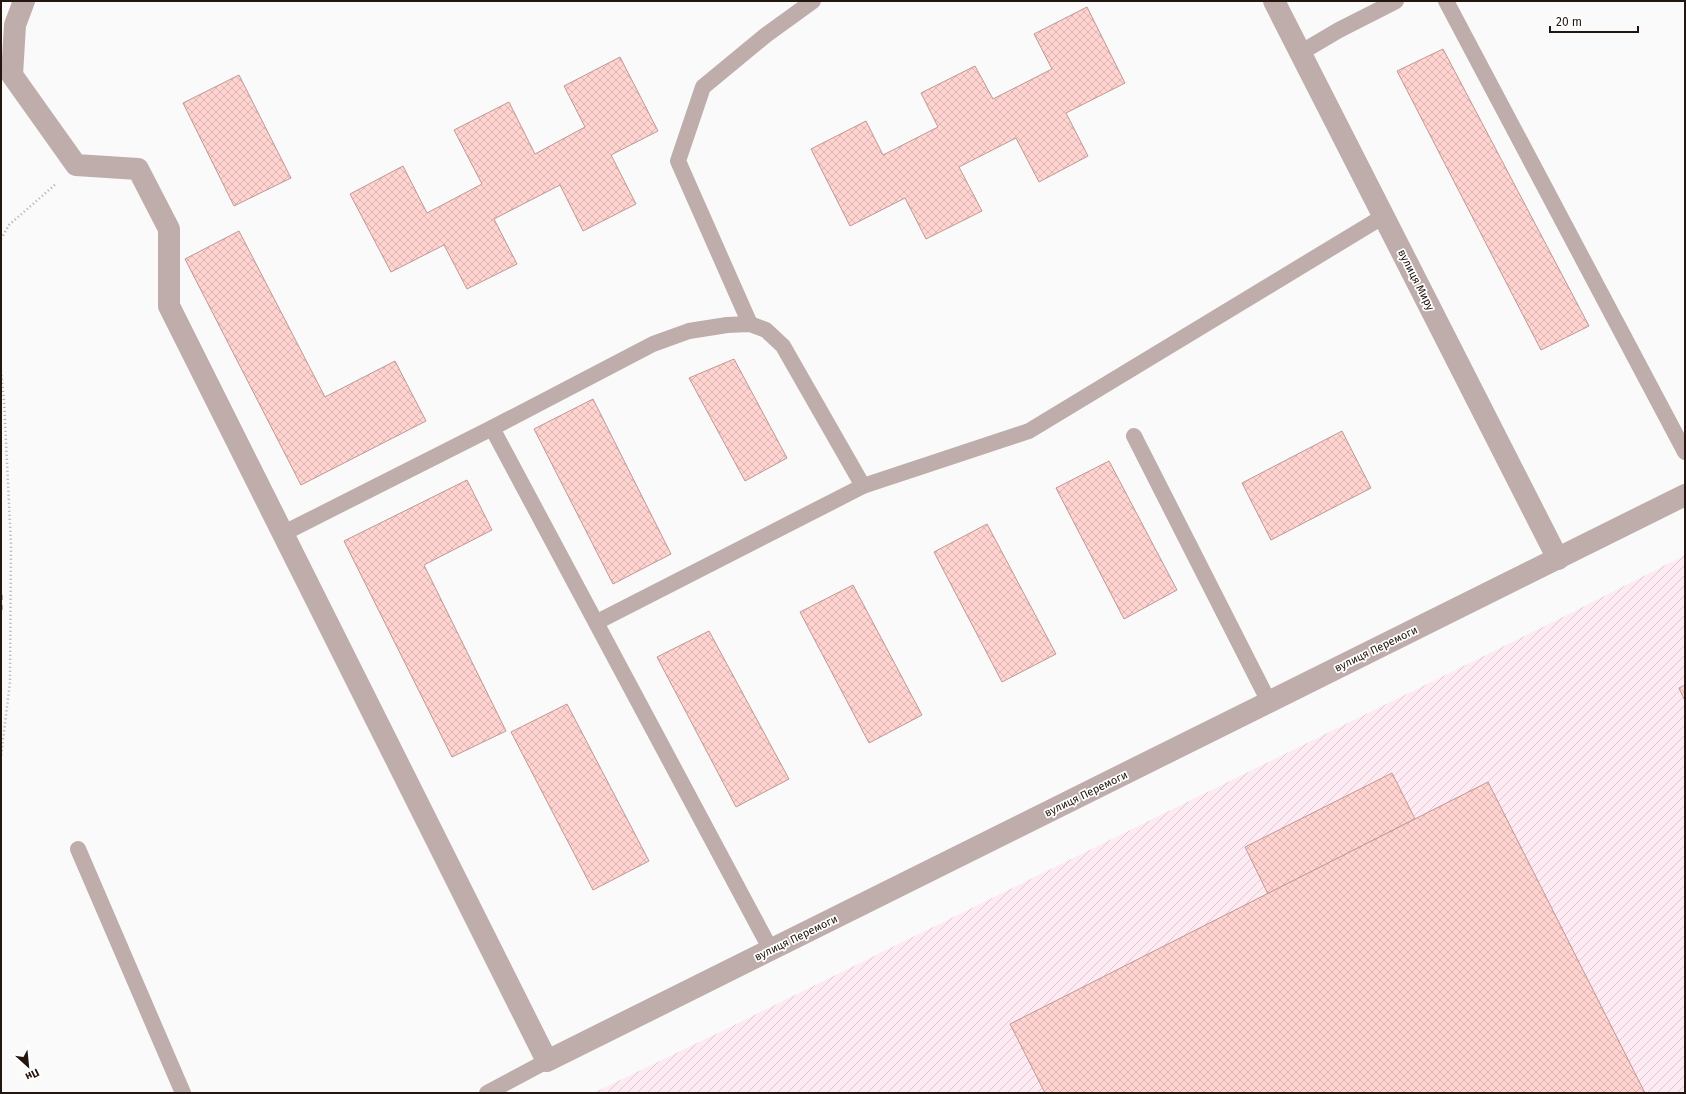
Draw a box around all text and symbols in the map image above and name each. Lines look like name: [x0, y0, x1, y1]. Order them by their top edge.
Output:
scale bar: [1550, 8, 1638, 34]
text: 20 m: [1556, 15, 1582, 29]
street label: вулиця Миру: [1395, 247, 1437, 313]
street label: вулиця Перемоги: [1332, 623, 1420, 675]
street label: вулиця Перемоги: [1042, 768, 1130, 820]
street label: вулиця Перемоги: [752, 912, 840, 964]
north arrow: [8, 1046, 48, 1086]
text: Пн: [23, 1066, 41, 1083]

